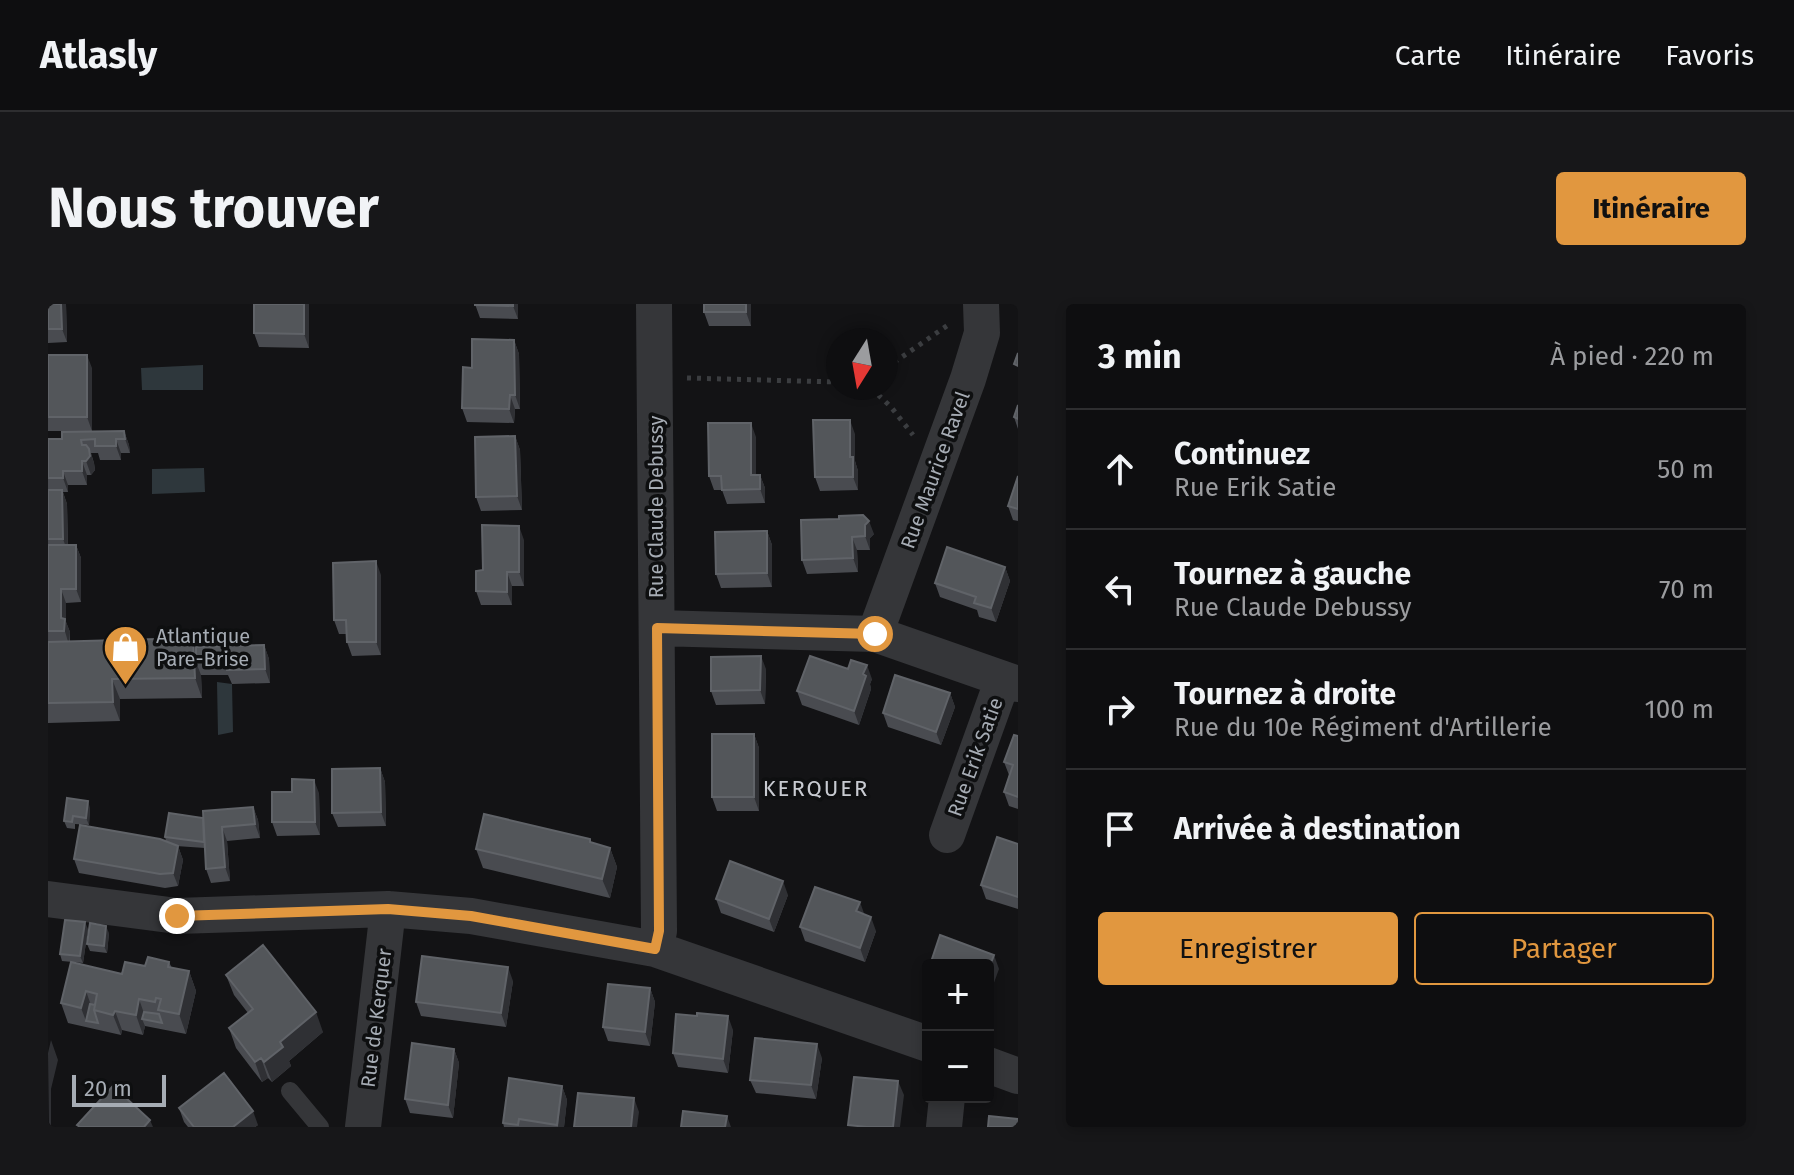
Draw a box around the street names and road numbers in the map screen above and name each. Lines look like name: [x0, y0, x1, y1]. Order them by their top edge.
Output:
street label: Rue Maurice Ravel: [895, 388, 975, 552]
street label: Rue Claude Debussy: [644, 416, 668, 598]
street label: Rue Erik Satie: [942, 694, 1008, 820]
street label: Rue de Kerquer: [356, 947, 396, 1089]

